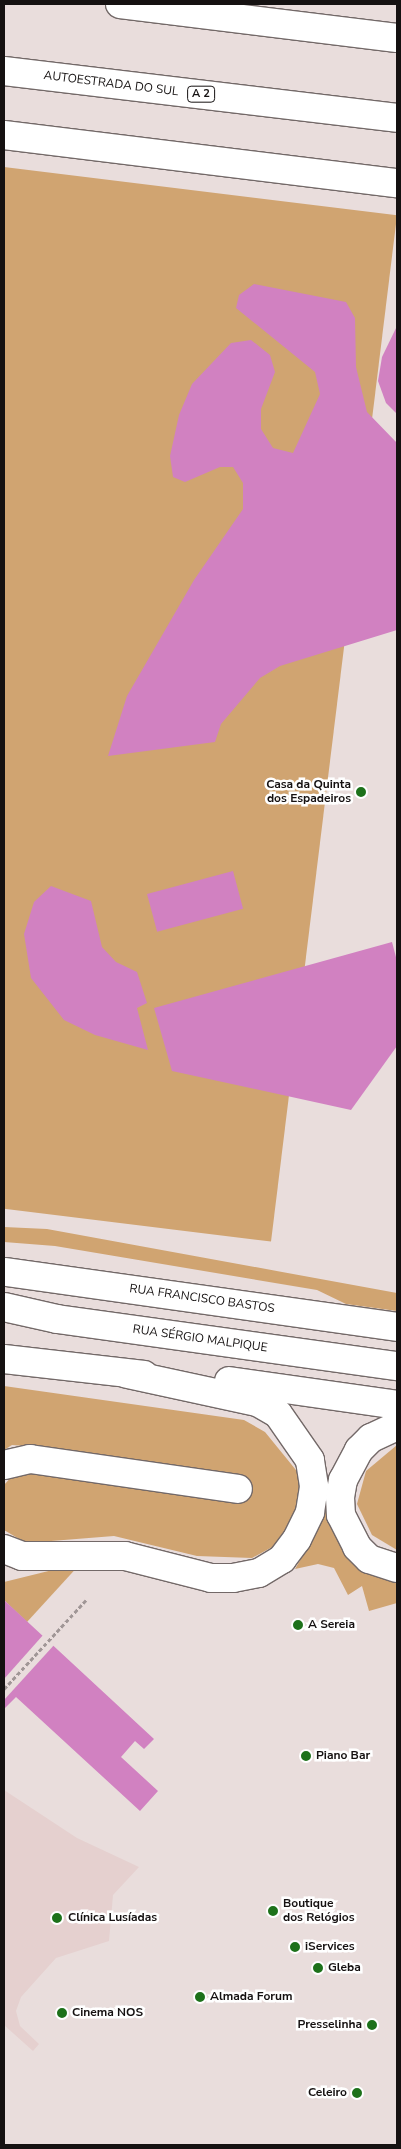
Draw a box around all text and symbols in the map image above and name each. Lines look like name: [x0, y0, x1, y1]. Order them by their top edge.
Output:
street label: AUTOESTRADA DO SUL: [43, 69, 179, 99]
road number: A 2: [186, 86, 216, 102]
place label: Casa da Quinta dos Espadeiros: [266, 778, 351, 806]
marker: Casa da Quinta dos Espadeiros: [355, 786, 367, 798]
street label: RUA FRANCISCO BASTOS: [128, 1282, 276, 1316]
street label: RUA SÉRGIO MALPIQUE: [132, 1322, 268, 1356]
place label: A Sereia: [308, 1618, 355, 1632]
marker: A Sereia: [292, 1619, 304, 1631]
place label: Piano Bar: [316, 1749, 370, 1763]
marker: Piano Bar: [300, 1750, 312, 1762]
place label: Boutique dos Relógios: [283, 1897, 355, 1925]
marker: Boutique dos Relógios: [267, 1905, 279, 1917]
marker: Clínica Lusíadas: [50, 1911, 64, 1925]
place label: Clínica Lusíadas: [68, 1911, 157, 1925]
place label: iServices: [305, 1940, 354, 1954]
marker: iServices: [289, 1941, 301, 1953]
place label: Gleba: [328, 1961, 361, 1975]
marker: Gleba: [312, 1962, 324, 1974]
place label: Almada Forum: [210, 1990, 292, 2004]
marker: Almada Forum: [194, 1991, 206, 2003]
place label: Cinema NOS: [72, 2006, 143, 2020]
marker: Cinema NOS: [56, 2007, 68, 2019]
place label: Presselinha: [297, 2018, 362, 2032]
marker: Presselinha: [366, 2019, 378, 2031]
place label: Celeiro: [308, 2086, 347, 2100]
marker: Celeiro: [351, 2087, 363, 2099]

